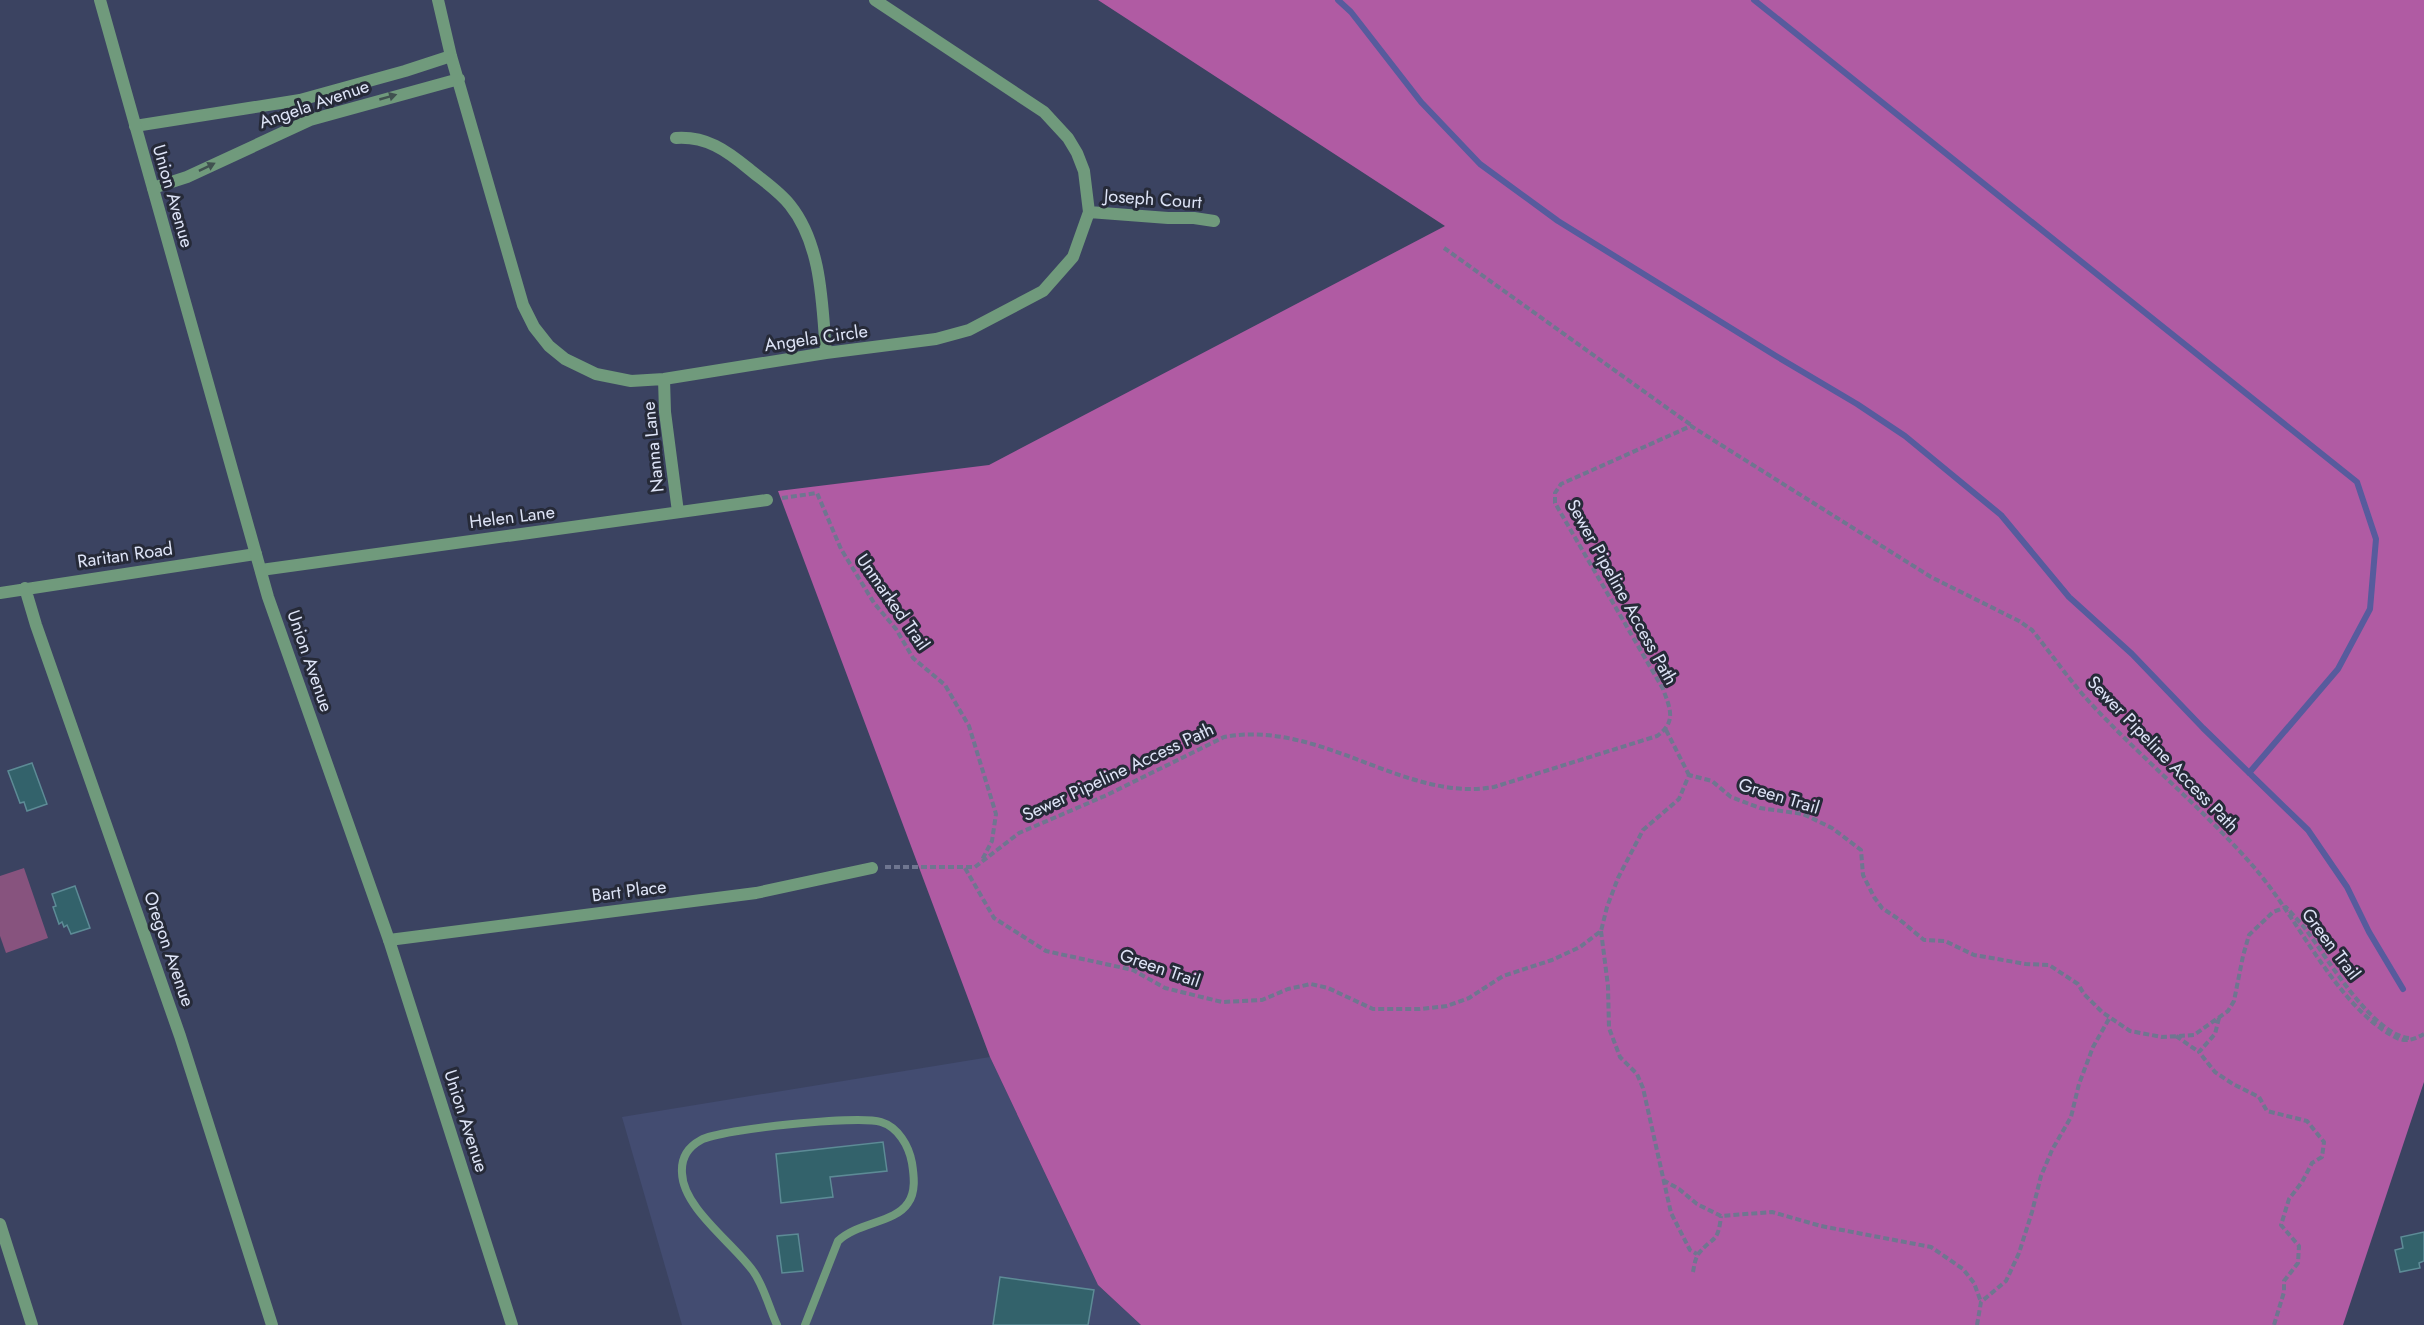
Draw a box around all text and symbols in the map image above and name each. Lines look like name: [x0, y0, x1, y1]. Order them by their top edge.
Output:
street label: Angela Avenue: [255, 73, 373, 135]
one-way arrow: [380, 92, 398, 101]
street label: Union Avenue: [146, 141, 200, 251]
one-way arrow: [198, 162, 215, 171]
street label: Joseph Court: [1101, 182, 1203, 215]
street label: Angela Circle: [763, 318, 869, 358]
street label: Nanna Lane: [635, 400, 671, 494]
street label: Sewer Pipeline Access Path: [1560, 494, 1684, 690]
street label: Helen Lane: [468, 499, 556, 535]
street label: Raritan Road: [76, 535, 174, 575]
street label: Unmarked Trail: [850, 548, 936, 656]
street label: Union Avenue: [280, 607, 340, 715]
street label: Sewer Pipeline Access Path: [2081, 670, 2245, 838]
street label: Sewer Pipeline Access Path: [1018, 716, 1218, 828]
street label: Green Trail: [1735, 771, 1823, 821]
street label: Bart Place: [590, 874, 668, 908]
street label: Oregon Avenue: [137, 888, 201, 1010]
street label: Green Trail: [2295, 903, 2367, 985]
street label: Green Trail: [1116, 942, 1204, 994]
street label: Union Avenue: [437, 1067, 495, 1175]

